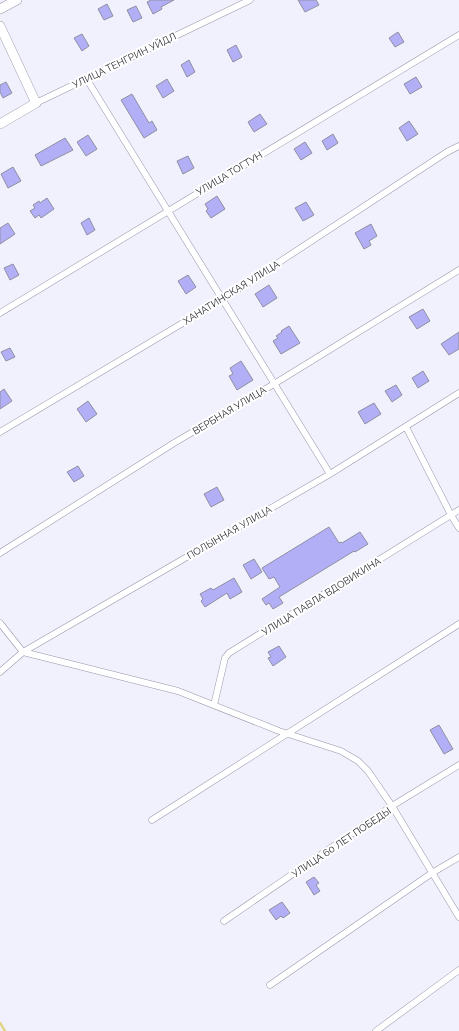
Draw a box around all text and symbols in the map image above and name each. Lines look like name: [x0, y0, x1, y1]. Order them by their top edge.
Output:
street label: УЛИЦА ТЕНГРИН УЙДЛ: [71, 31, 178, 90]
street label: УЛИЦА ТОГТУН: [194, 149, 264, 198]
street label: ХАНАТИНСКАЯ УЛИЦА: [181, 258, 282, 327]
street label: ВЕРБНАЯ УЛИЦА: [191, 384, 268, 437]
street label: ПОЛЫННАЯ УЛИЦА: [185, 504, 274, 561]
street label: УЛИЦА ПАВЛА ВДОВИКИНА: [260, 555, 383, 638]
street label: УЛИЦА 60 ЛЕТ ПОБЕДЫ: [290, 805, 393, 880]

